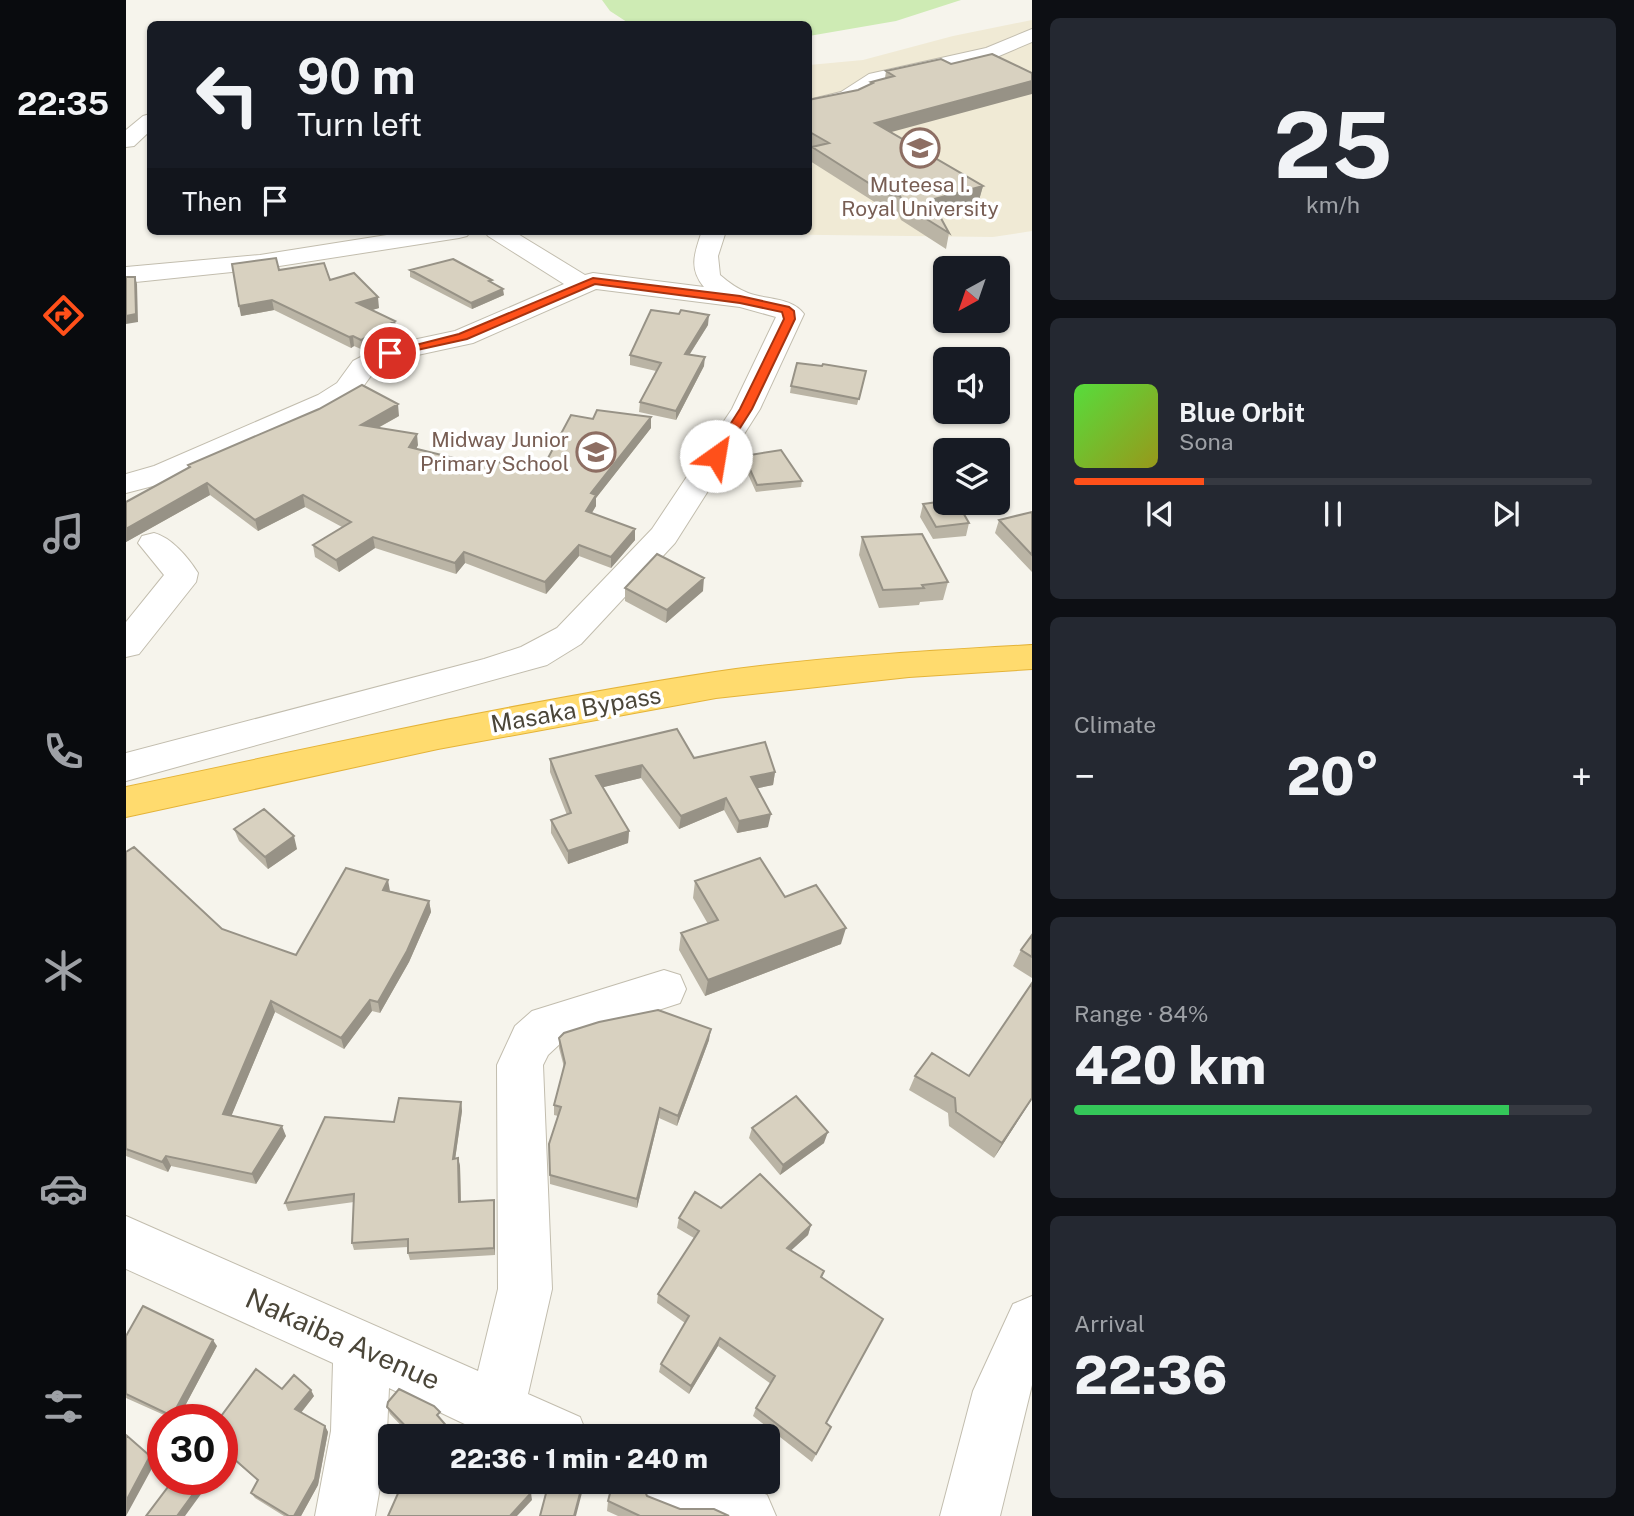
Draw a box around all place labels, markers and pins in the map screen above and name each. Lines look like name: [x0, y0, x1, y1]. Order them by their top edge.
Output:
school or university icon: Muteesa I. Royal University: [899, 127, 941, 169]
place label: Muteesa I. Royal University: [841, 172, 999, 221]
pin: [360, 323, 420, 383]
place label: Midway Junior Primary School: [420, 427, 569, 476]
school or university icon: Midway Junior Primary School: [575, 431, 617, 473]

